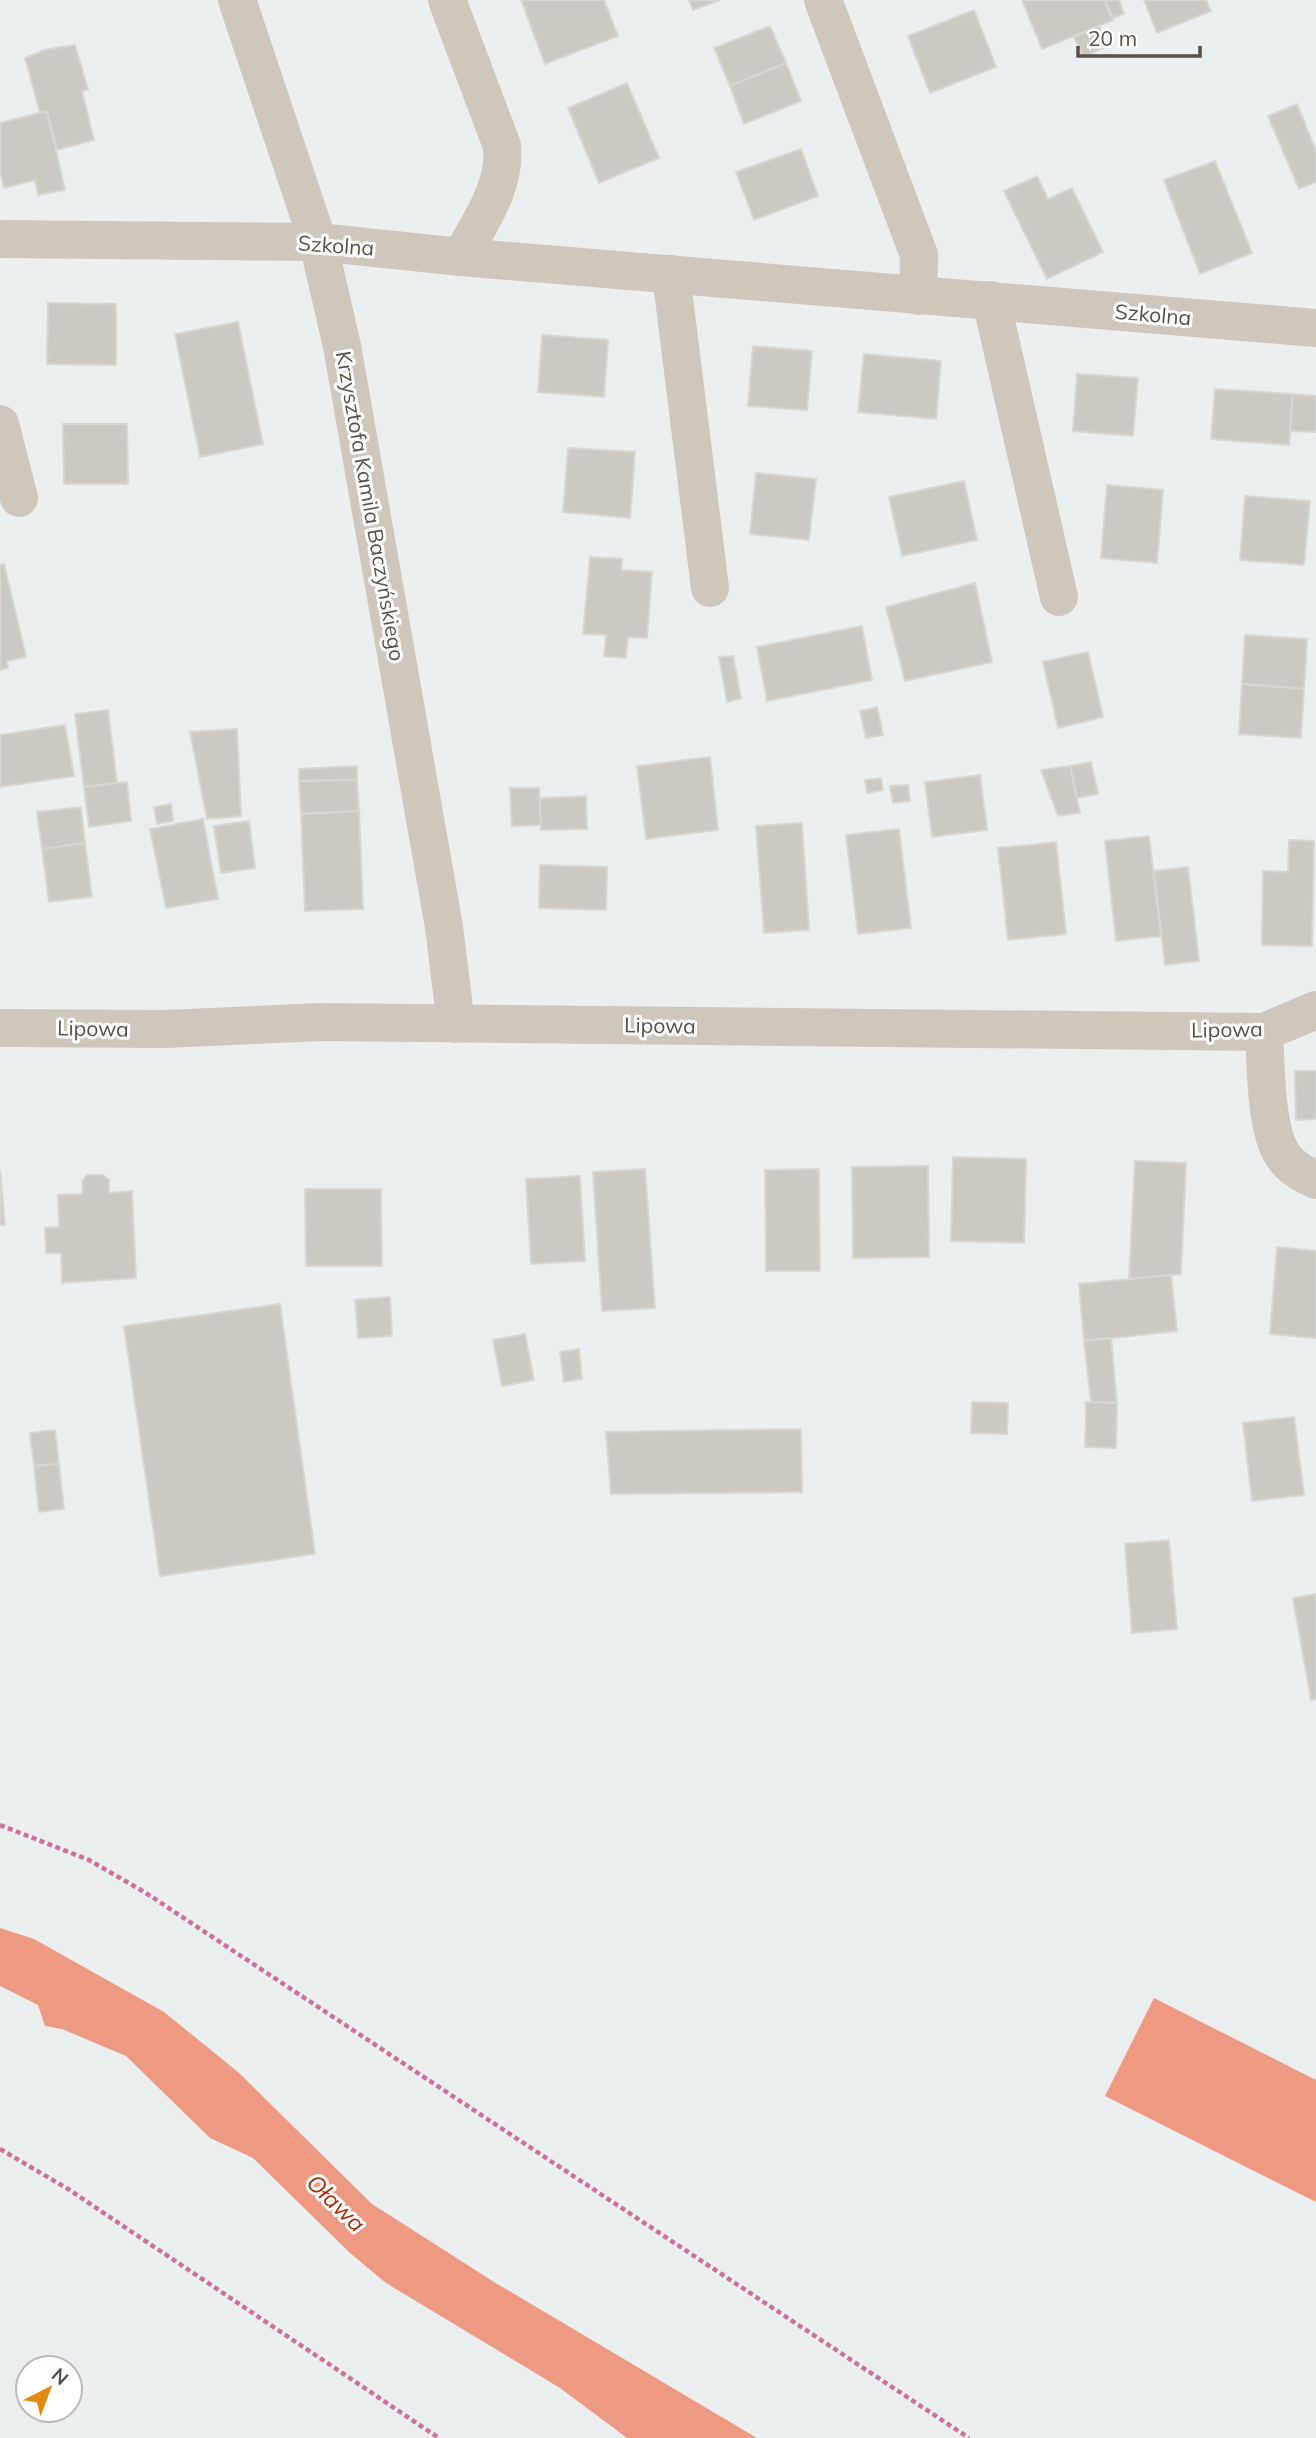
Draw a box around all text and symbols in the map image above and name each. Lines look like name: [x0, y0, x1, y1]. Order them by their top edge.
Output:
scale bar: [1078, 14, 1200, 58]
text: 20 m: [1088, 25, 1137, 51]
street label: Szkolna: [297, 229, 375, 261]
street label: Szkolna: [1114, 298, 1192, 330]
street label: Krzysztofa Kamila Baczyńskiego: [331, 349, 411, 663]
street label: Lipowa: [624, 1011, 696, 1039]
street label: Lipowa: [57, 1014, 129, 1042]
street label: Lipowa: [1191, 1015, 1263, 1043]
water label: Oława: [301, 2168, 372, 2238]
north arrow: [14, 2354, 84, 2424]
text: N: [47, 2363, 74, 2390]

